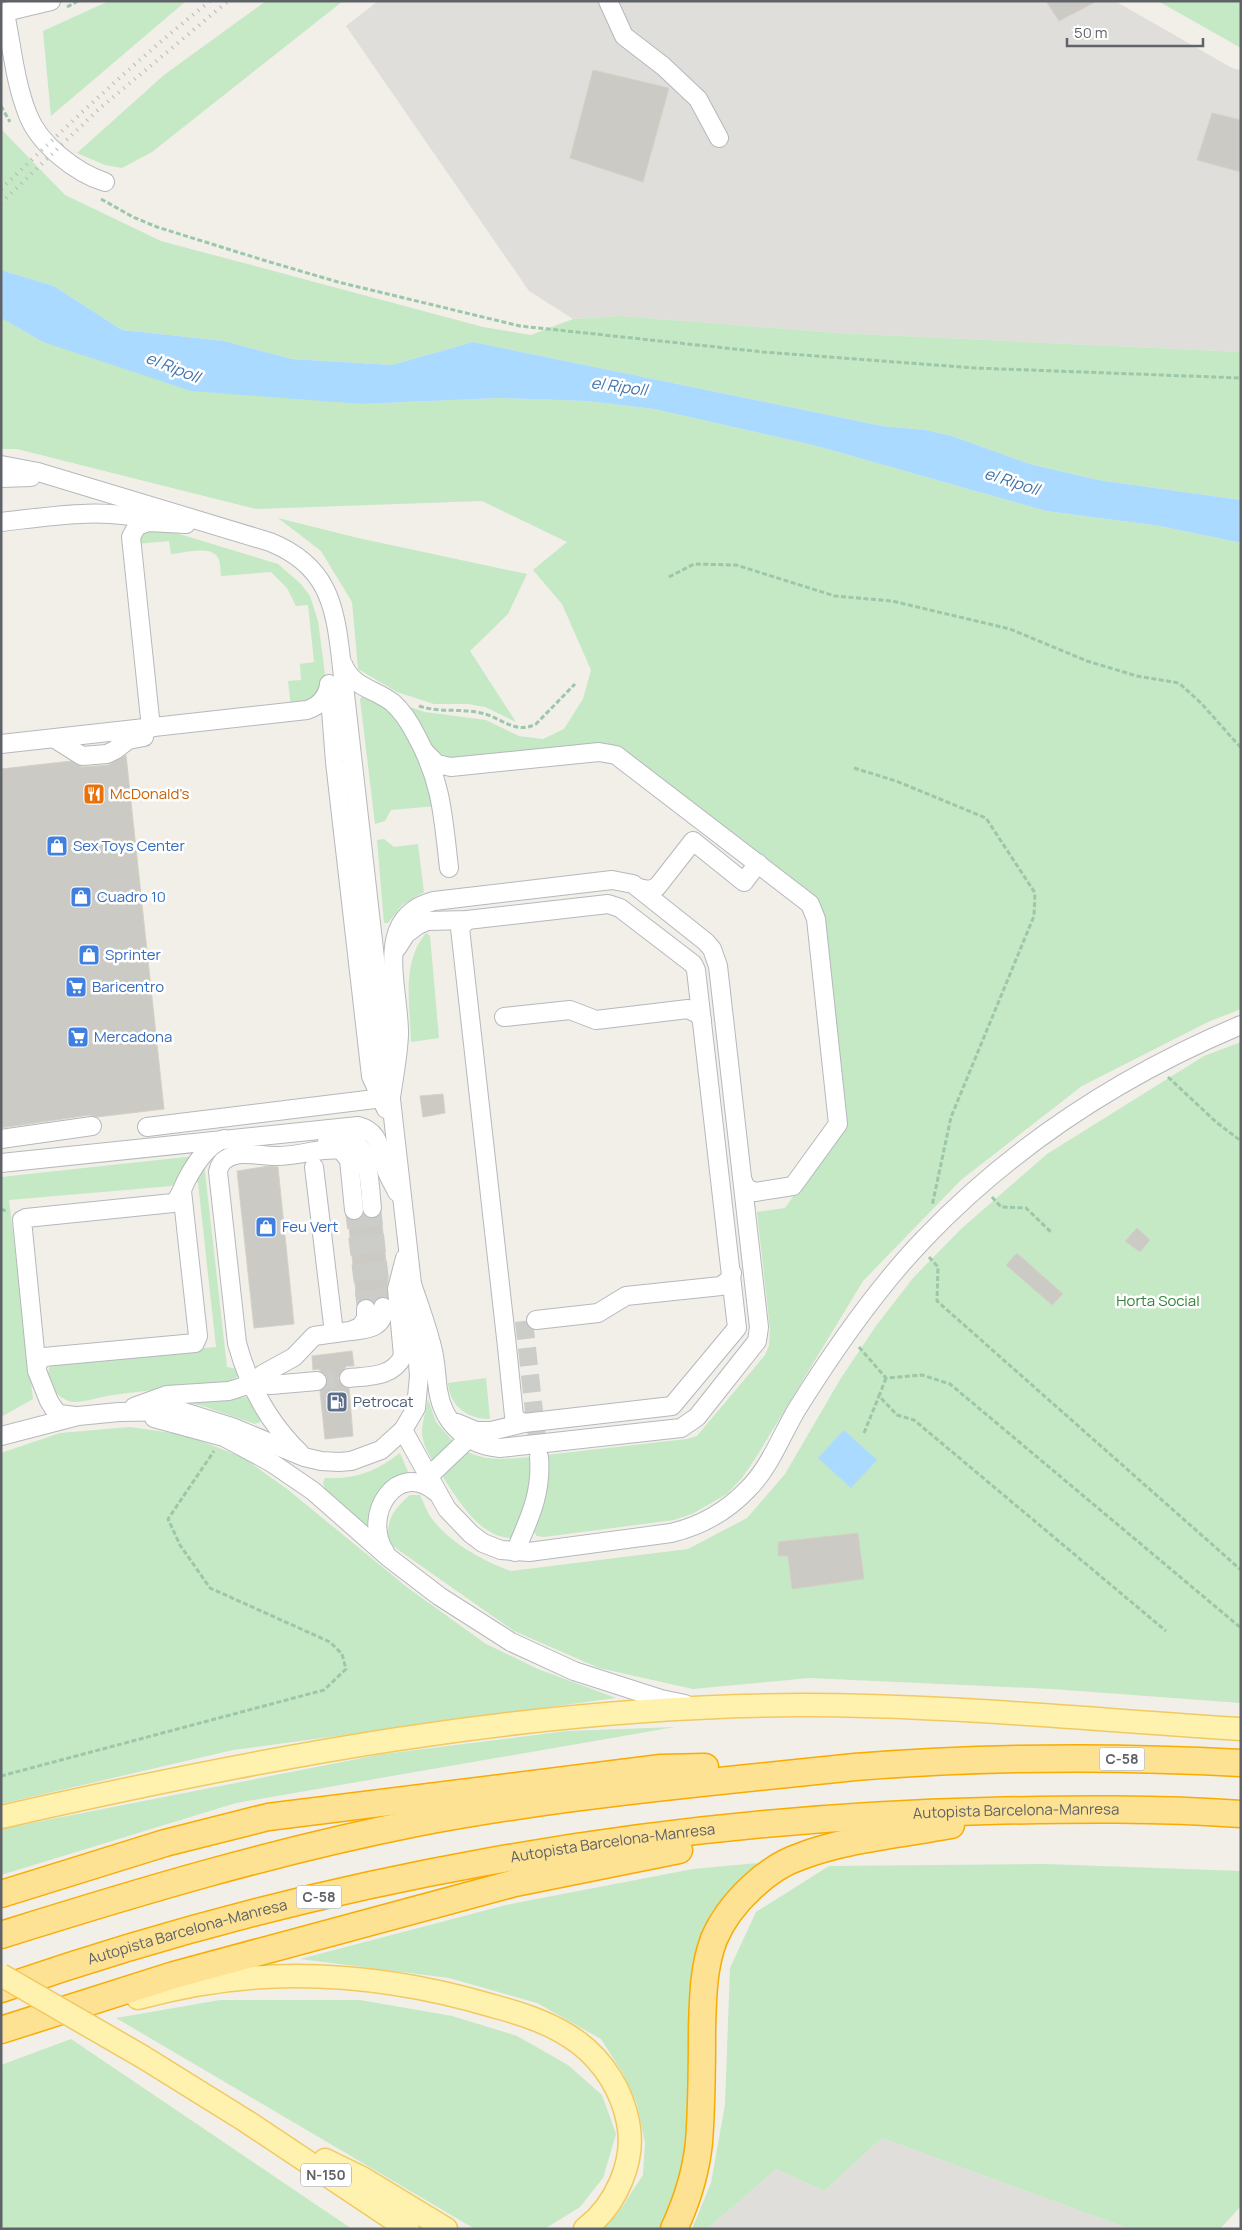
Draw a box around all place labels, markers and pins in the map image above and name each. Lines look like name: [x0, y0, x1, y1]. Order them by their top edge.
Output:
restaurant icon: McDonald's: [82, 782, 106, 806]
place label: McDonald's: [110, 783, 189, 804]
shop icon: Sex Toys Center: [45, 834, 69, 858]
place label: Sex Toys Center: [73, 835, 185, 856]
shop icon: Cuadro 10: [69, 885, 93, 909]
place label: Cuadro 10: [97, 886, 166, 907]
shop icon: Sprinter: [77, 943, 101, 967]
place label: Sprinter: [105, 944, 161, 965]
supermarket icon: Baricentro: [64, 975, 88, 999]
place label: Baricentro: [92, 976, 164, 997]
supermarket icon: Mercadona: [66, 1025, 90, 1049]
place label: Mercadona: [94, 1026, 172, 1047]
shop icon: Feu Vert: [254, 1215, 278, 1239]
place label: Feu Vert: [282, 1216, 338, 1237]
fuel station icon: Petrocat: [325, 1390, 349, 1414]
place label: Petrocat: [353, 1391, 414, 1412]

